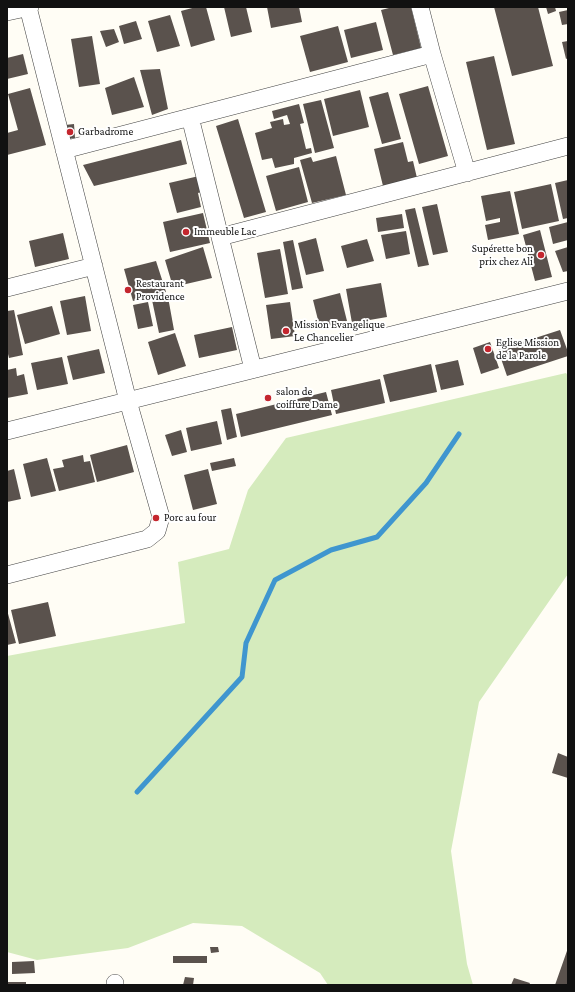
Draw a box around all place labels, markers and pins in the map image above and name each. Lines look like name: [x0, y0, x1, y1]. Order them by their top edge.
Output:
place label: Garbadrome: [78, 125, 133, 139]
marker: Garbadrome: [65, 127, 75, 137]
place label: Immeuble Lac: [194, 225, 256, 239]
marker: Immeuble Lac: [181, 227, 191, 237]
place label: Supérette bon prix chez Ali: [472, 242, 533, 268]
marker: Supérette bon prix chez Ali: [536, 250, 546, 260]
place label: Restaurant Providence: [136, 277, 184, 303]
marker: Restaurant Providence: [123, 285, 133, 295]
place label: Mission Evangelique Le Chancelier: [294, 318, 385, 344]
marker: Mission Evangelique Le Chancelier: [281, 326, 291, 336]
place label: Eglise Mission de la Parole: [496, 336, 559, 362]
marker: Eglise Mission de la Parole: [483, 344, 493, 354]
place label: salon de coiffure Dame: [276, 385, 338, 411]
marker: salon de coiffure Dame: [263, 393, 273, 403]
place label: Porc au four: [164, 511, 216, 525]
marker: Porc au four: [151, 513, 161, 523]

